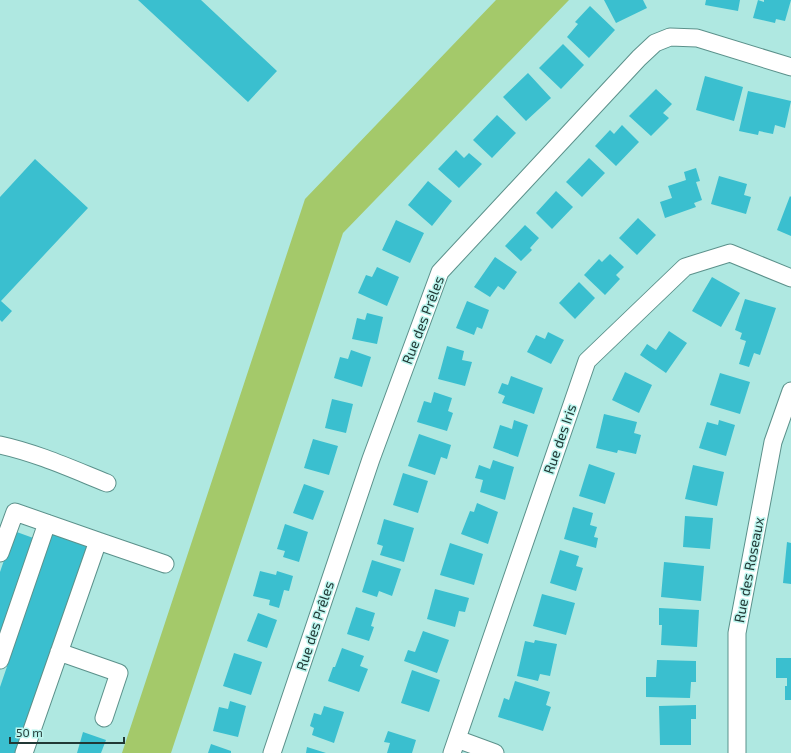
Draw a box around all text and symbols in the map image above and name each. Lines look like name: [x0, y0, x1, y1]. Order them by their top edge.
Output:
street label: Rue des Prêles: [398, 273, 447, 366]
street label: Rue des Iris: [540, 402, 579, 476]
street label: Rue des Roseaux: [730, 515, 767, 624]
street label: Rue des Prêles: [292, 579, 337, 673]
scale bar: [10, 719, 124, 745]
text: 50 m: [16, 725, 43, 739]

